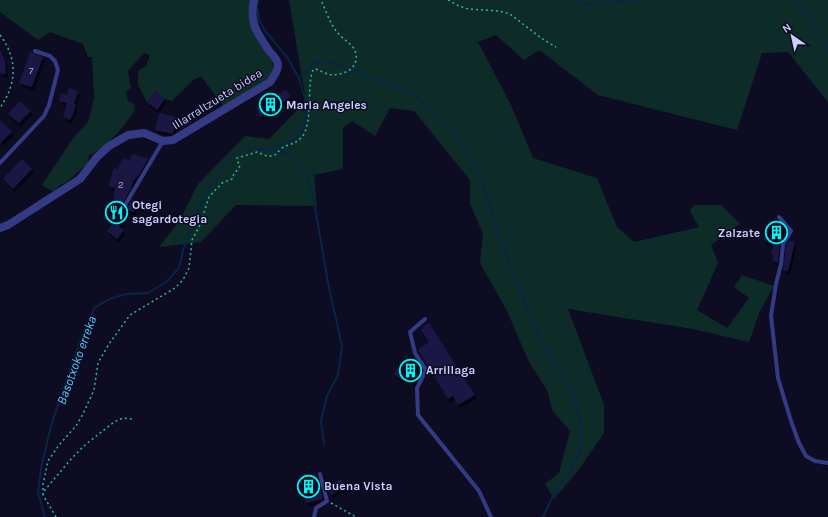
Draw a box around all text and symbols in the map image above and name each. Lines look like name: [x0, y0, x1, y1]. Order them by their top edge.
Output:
north arrow: [772, 16, 812, 56]
text: N: [780, 21, 794, 36]
house number: 7: [29, 65, 34, 77]
street label: Illarraltzueta bidea: [169, 66, 265, 132]
building icon: Maria Angeles: [257, 92, 283, 118]
place label: Maria Angeles: [286, 98, 367, 112]
house number: 2: [118, 179, 124, 191]
place label: Otegi sagardotegia: [132, 198, 207, 226]
restaurant icon: Otegi sagardotegia: [103, 199, 129, 225]
building icon: Zalzate: [763, 220, 789, 246]
place label: Zalzate: [718, 226, 760, 240]
water label: Basotxoko erreka: [54, 313, 100, 406]
building icon: Arrillaga: [397, 357, 423, 383]
place label: Arrillaga: [426, 363, 475, 377]
building icon: Buena Vista: [295, 473, 321, 499]
place label: Buena Vista: [324, 479, 392, 493]

